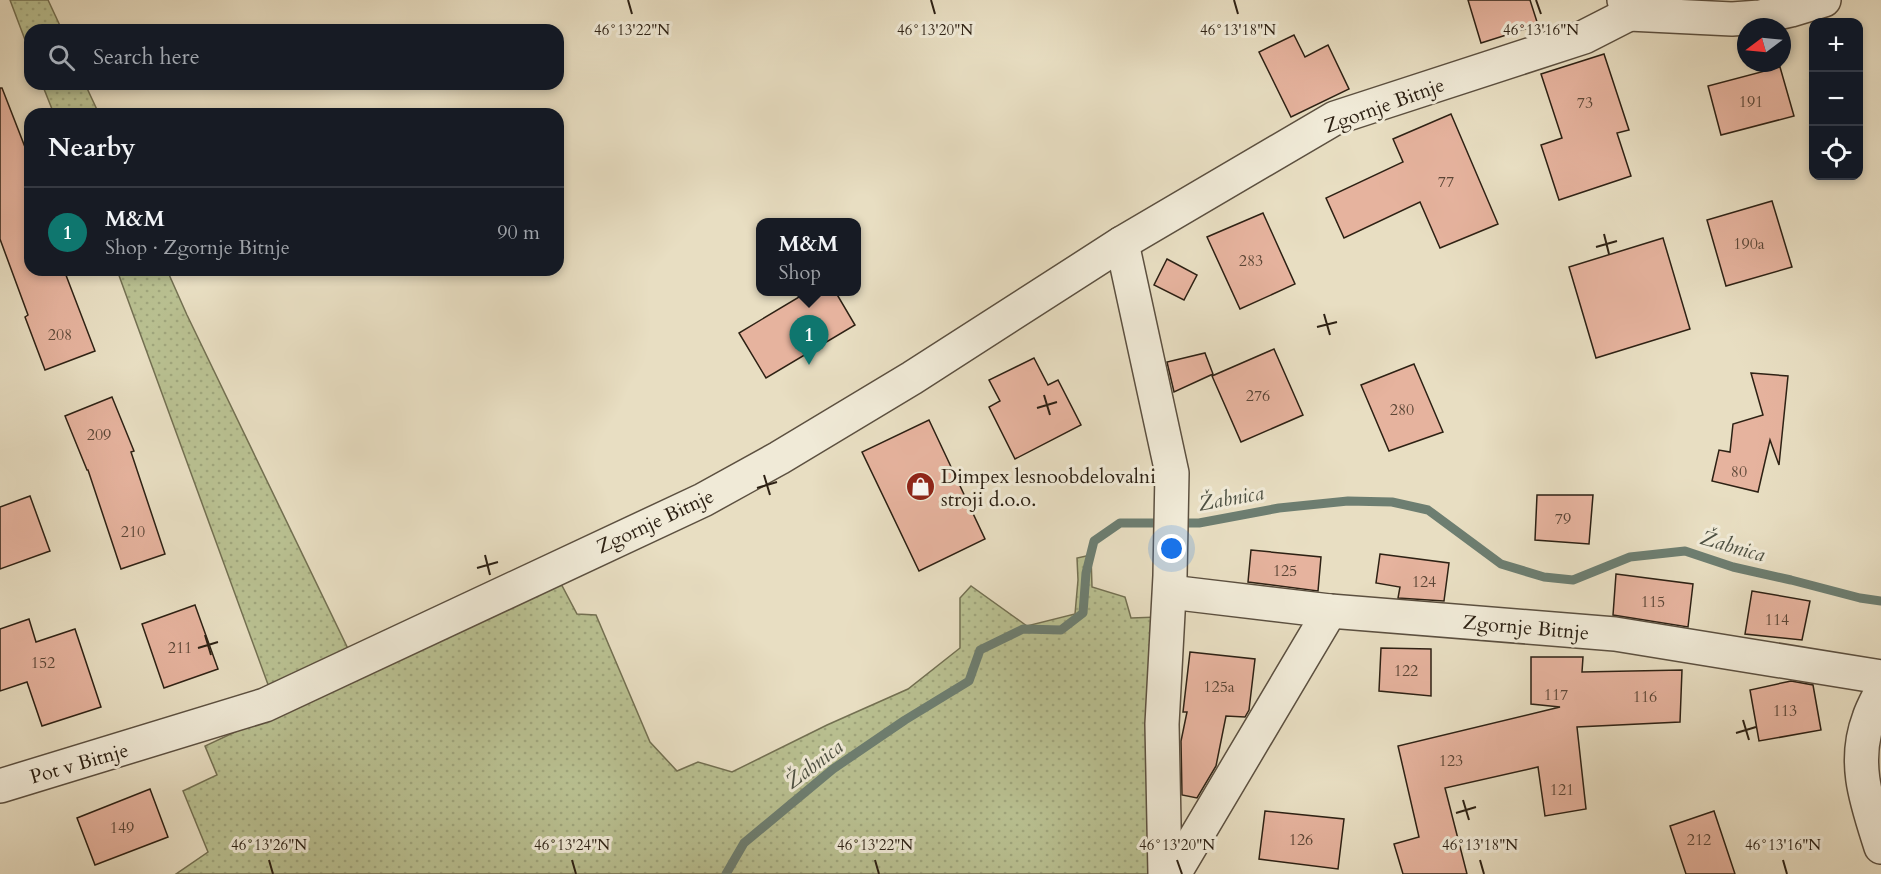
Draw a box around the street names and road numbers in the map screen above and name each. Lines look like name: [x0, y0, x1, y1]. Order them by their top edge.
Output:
street label: Zgornje Bitnje: [1320, 71, 1448, 140]
street label: Zgornje Bitnje: [592, 482, 718, 560]
street label: Zgornje Bitnje: [1462, 609, 1590, 646]
street label: Pot v Bitnje: [27, 737, 132, 790]

